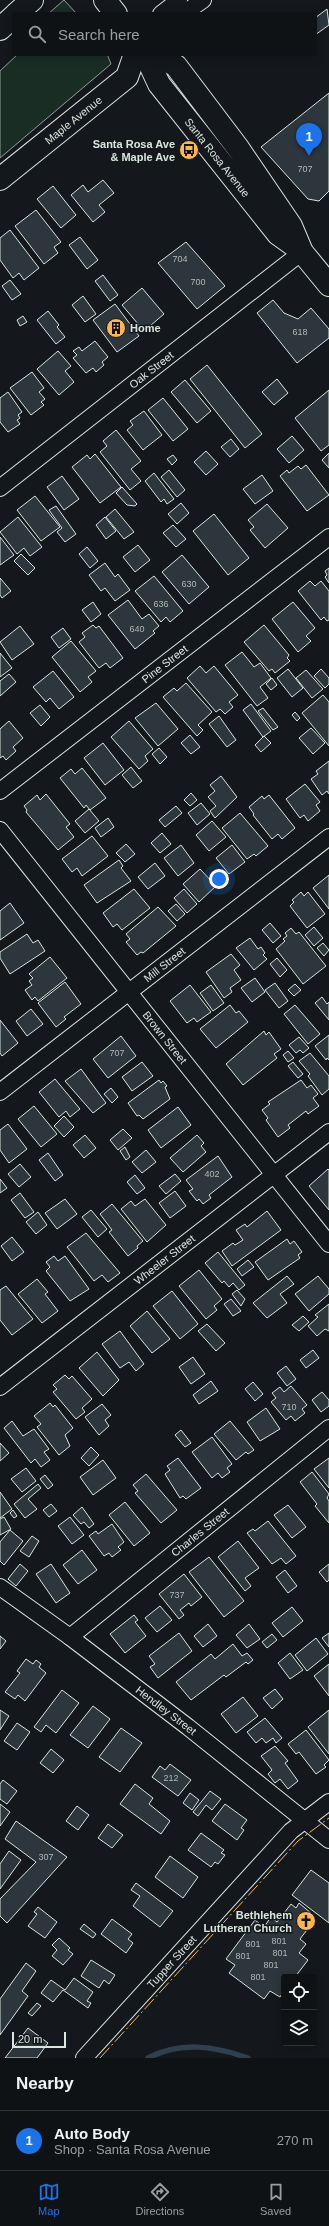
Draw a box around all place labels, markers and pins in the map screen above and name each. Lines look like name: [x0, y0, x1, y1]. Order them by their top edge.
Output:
pin: 1: [296, 123, 322, 156]
place label: Santa Rosa Ave & Maple Ave: [93, 138, 175, 163]
bus stop icon: Santa Rosa Ave & Maple Ave: [178, 139, 200, 161]
building icon: Home: [105, 317, 127, 339]
place label: Home: [130, 322, 161, 334]
place label: Bethlehem Lutheran Church: [203, 1909, 292, 1934]
church icon: Bethlehem Lutheran Church: [295, 1910, 317, 1932]

